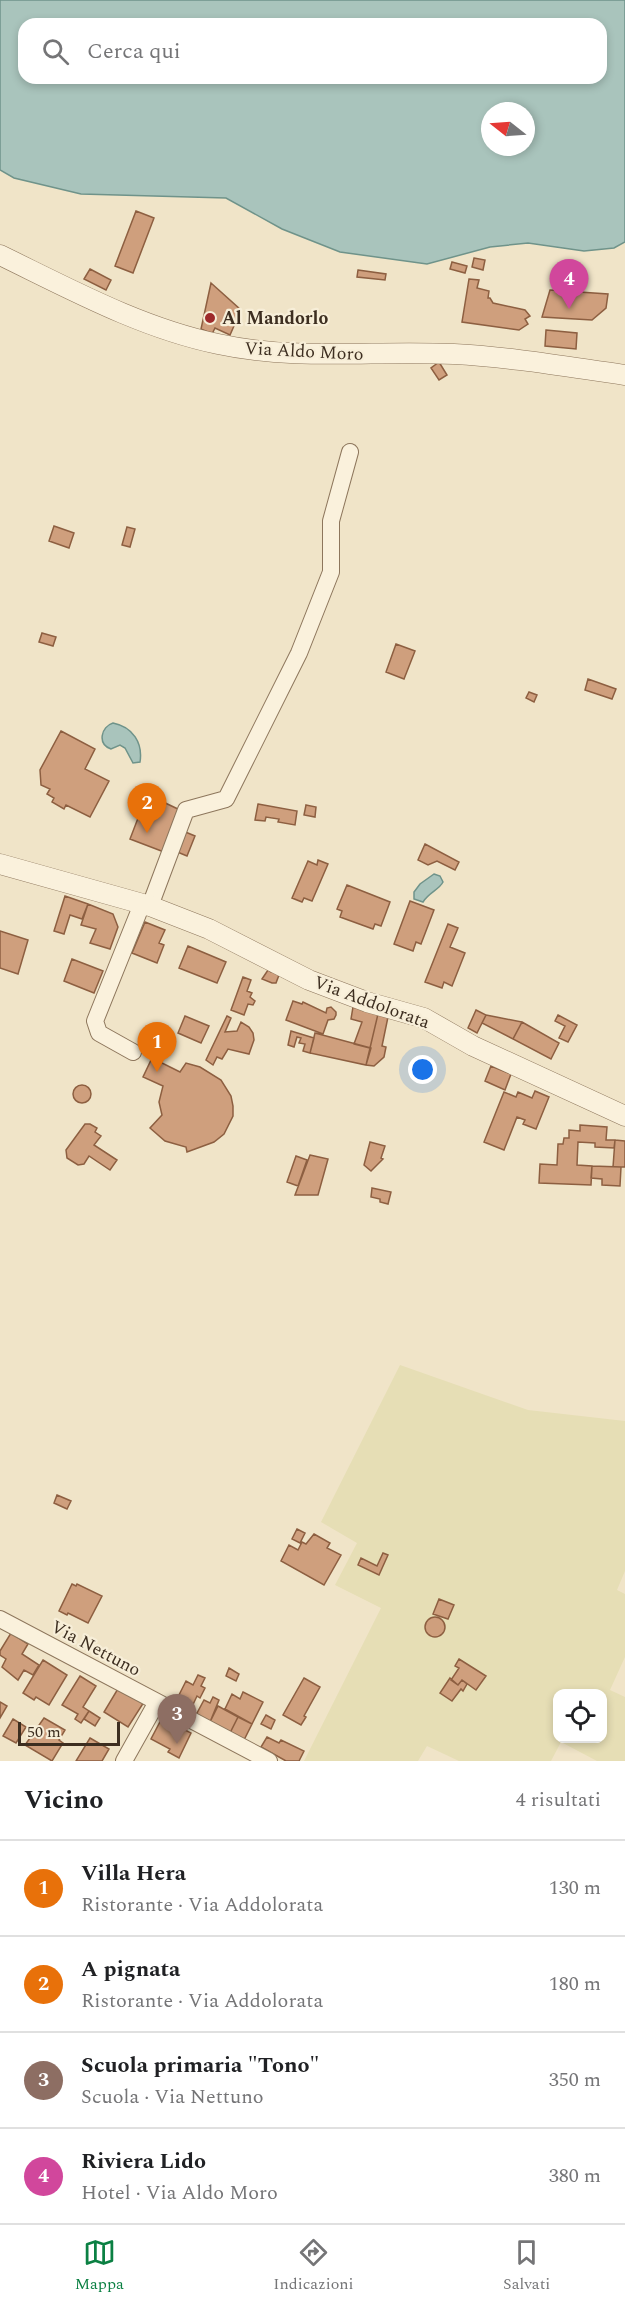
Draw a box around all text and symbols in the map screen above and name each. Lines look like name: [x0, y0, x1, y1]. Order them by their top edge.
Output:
search box: [18, 18, 607, 84]
icon: search: [39, 35, 72, 68]
text: Cerca qui: [87, 35, 181, 68]
north arrow: [481, 102, 535, 156]
pin: 4: [550, 260, 588, 309]
place label: Al Mandorlo: [222, 305, 328, 332]
marker: Al Mandorlo: [203, 311, 217, 325]
street label: Via Aldo Moro: [244, 335, 364, 368]
pin: 2: [128, 784, 166, 833]
street label: Via Addolorata: [310, 969, 434, 1036]
pin: 1: [138, 1022, 176, 1072]
your location: [408, 1055, 437, 1084]
street label: Via Nettuno: [46, 1613, 146, 1683]
map controls: [553, 1689, 607, 1743]
button: locate: [553, 1689, 607, 1743]
pin: 3: [158, 1694, 196, 1744]
scale bar: [18, 1719, 120, 1746]
text: 50 m: [27, 1720, 61, 1744]
text: Vicino: [24, 1780, 104, 1820]
text: 4 risultati: [516, 1785, 601, 1815]
text: Villa Hera: [81, 1857, 186, 1890]
text: 1: [38, 1873, 49, 1903]
text: 130 m: [549, 1873, 601, 1903]
text: Ristorante · Via Addolorata: [81, 1890, 323, 1920]
text: A pignata: [81, 1953, 180, 1986]
text: 2: [38, 1969, 49, 1999]
text: 180 m: [549, 1969, 601, 1999]
text: Ristorante · Via Addolorata: [81, 1986, 323, 2016]
text: Scuola primaria "Tono": [81, 2049, 319, 2082]
text: 3: [38, 2065, 49, 2095]
text: 350 m: [549, 2065, 601, 2095]
text: Scuola · Via Nettuno: [81, 2082, 264, 2112]
text: Riviera Lido: [81, 2145, 206, 2178]
text: 4: [38, 2161, 49, 2191]
text: 380 m: [549, 2161, 601, 2191]
text: Hotel · Via Aldo Moro: [81, 2178, 278, 2208]
tab: Mappa: [75, 2236, 124, 2296]
tab: Indicazioni: [273, 2236, 354, 2296]
tab: Salvati: [503, 2236, 550, 2296]

